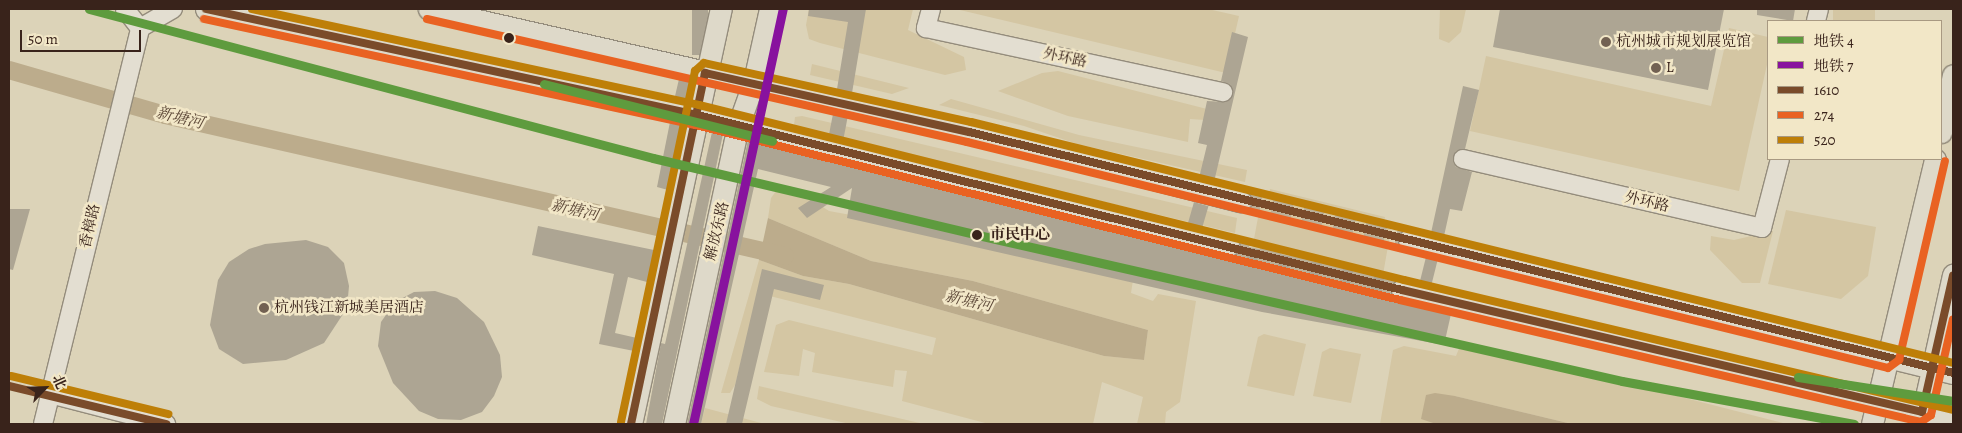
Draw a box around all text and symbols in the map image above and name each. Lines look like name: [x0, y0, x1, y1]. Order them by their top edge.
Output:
scale bar: [22, 20, 144, 52]
legend: [1767, 20, 1942, 160]
text: 50 m: [28, 29, 58, 49]
text: 地铁 4: [1814, 31, 1854, 51]
unlabelled marker: [504, 33, 514, 43]
place label: 杭州城市规划展览馆: [1616, 33, 1751, 51]
marker: 杭州城市规划展览馆: [1600, 36, 1612, 48]
street label: 外环路: [1041, 45, 1089, 71]
text: 地铁 7: [1814, 56, 1853, 76]
place label: L: [1666, 59, 1674, 77]
marker: L: [1650, 62, 1662, 74]
text: 1610: [1814, 80, 1839, 100]
water label: 新塘河: [154, 103, 206, 133]
text: 274: [1814, 105, 1834, 125]
text: 520: [1814, 130, 1836, 150]
street label: 外环路: [1623, 188, 1671, 216]
water label: 新塘河: [549, 195, 601, 225]
street label: 解放东路: [701, 200, 733, 262]
street label: 香樟路: [76, 202, 104, 250]
marker: 市民中心: [968, 226, 986, 244]
place label: 市民中心: [990, 226, 1050, 244]
water label: 新塘河: [943, 286, 995, 316]
place label: 杭州钱江新城美居酒店: [274, 299, 424, 317]
marker: 杭州钱江新城美居酒店: [258, 302, 270, 314]
north arrow: [20, 363, 70, 413]
text: 北: [48, 371, 71, 392]

